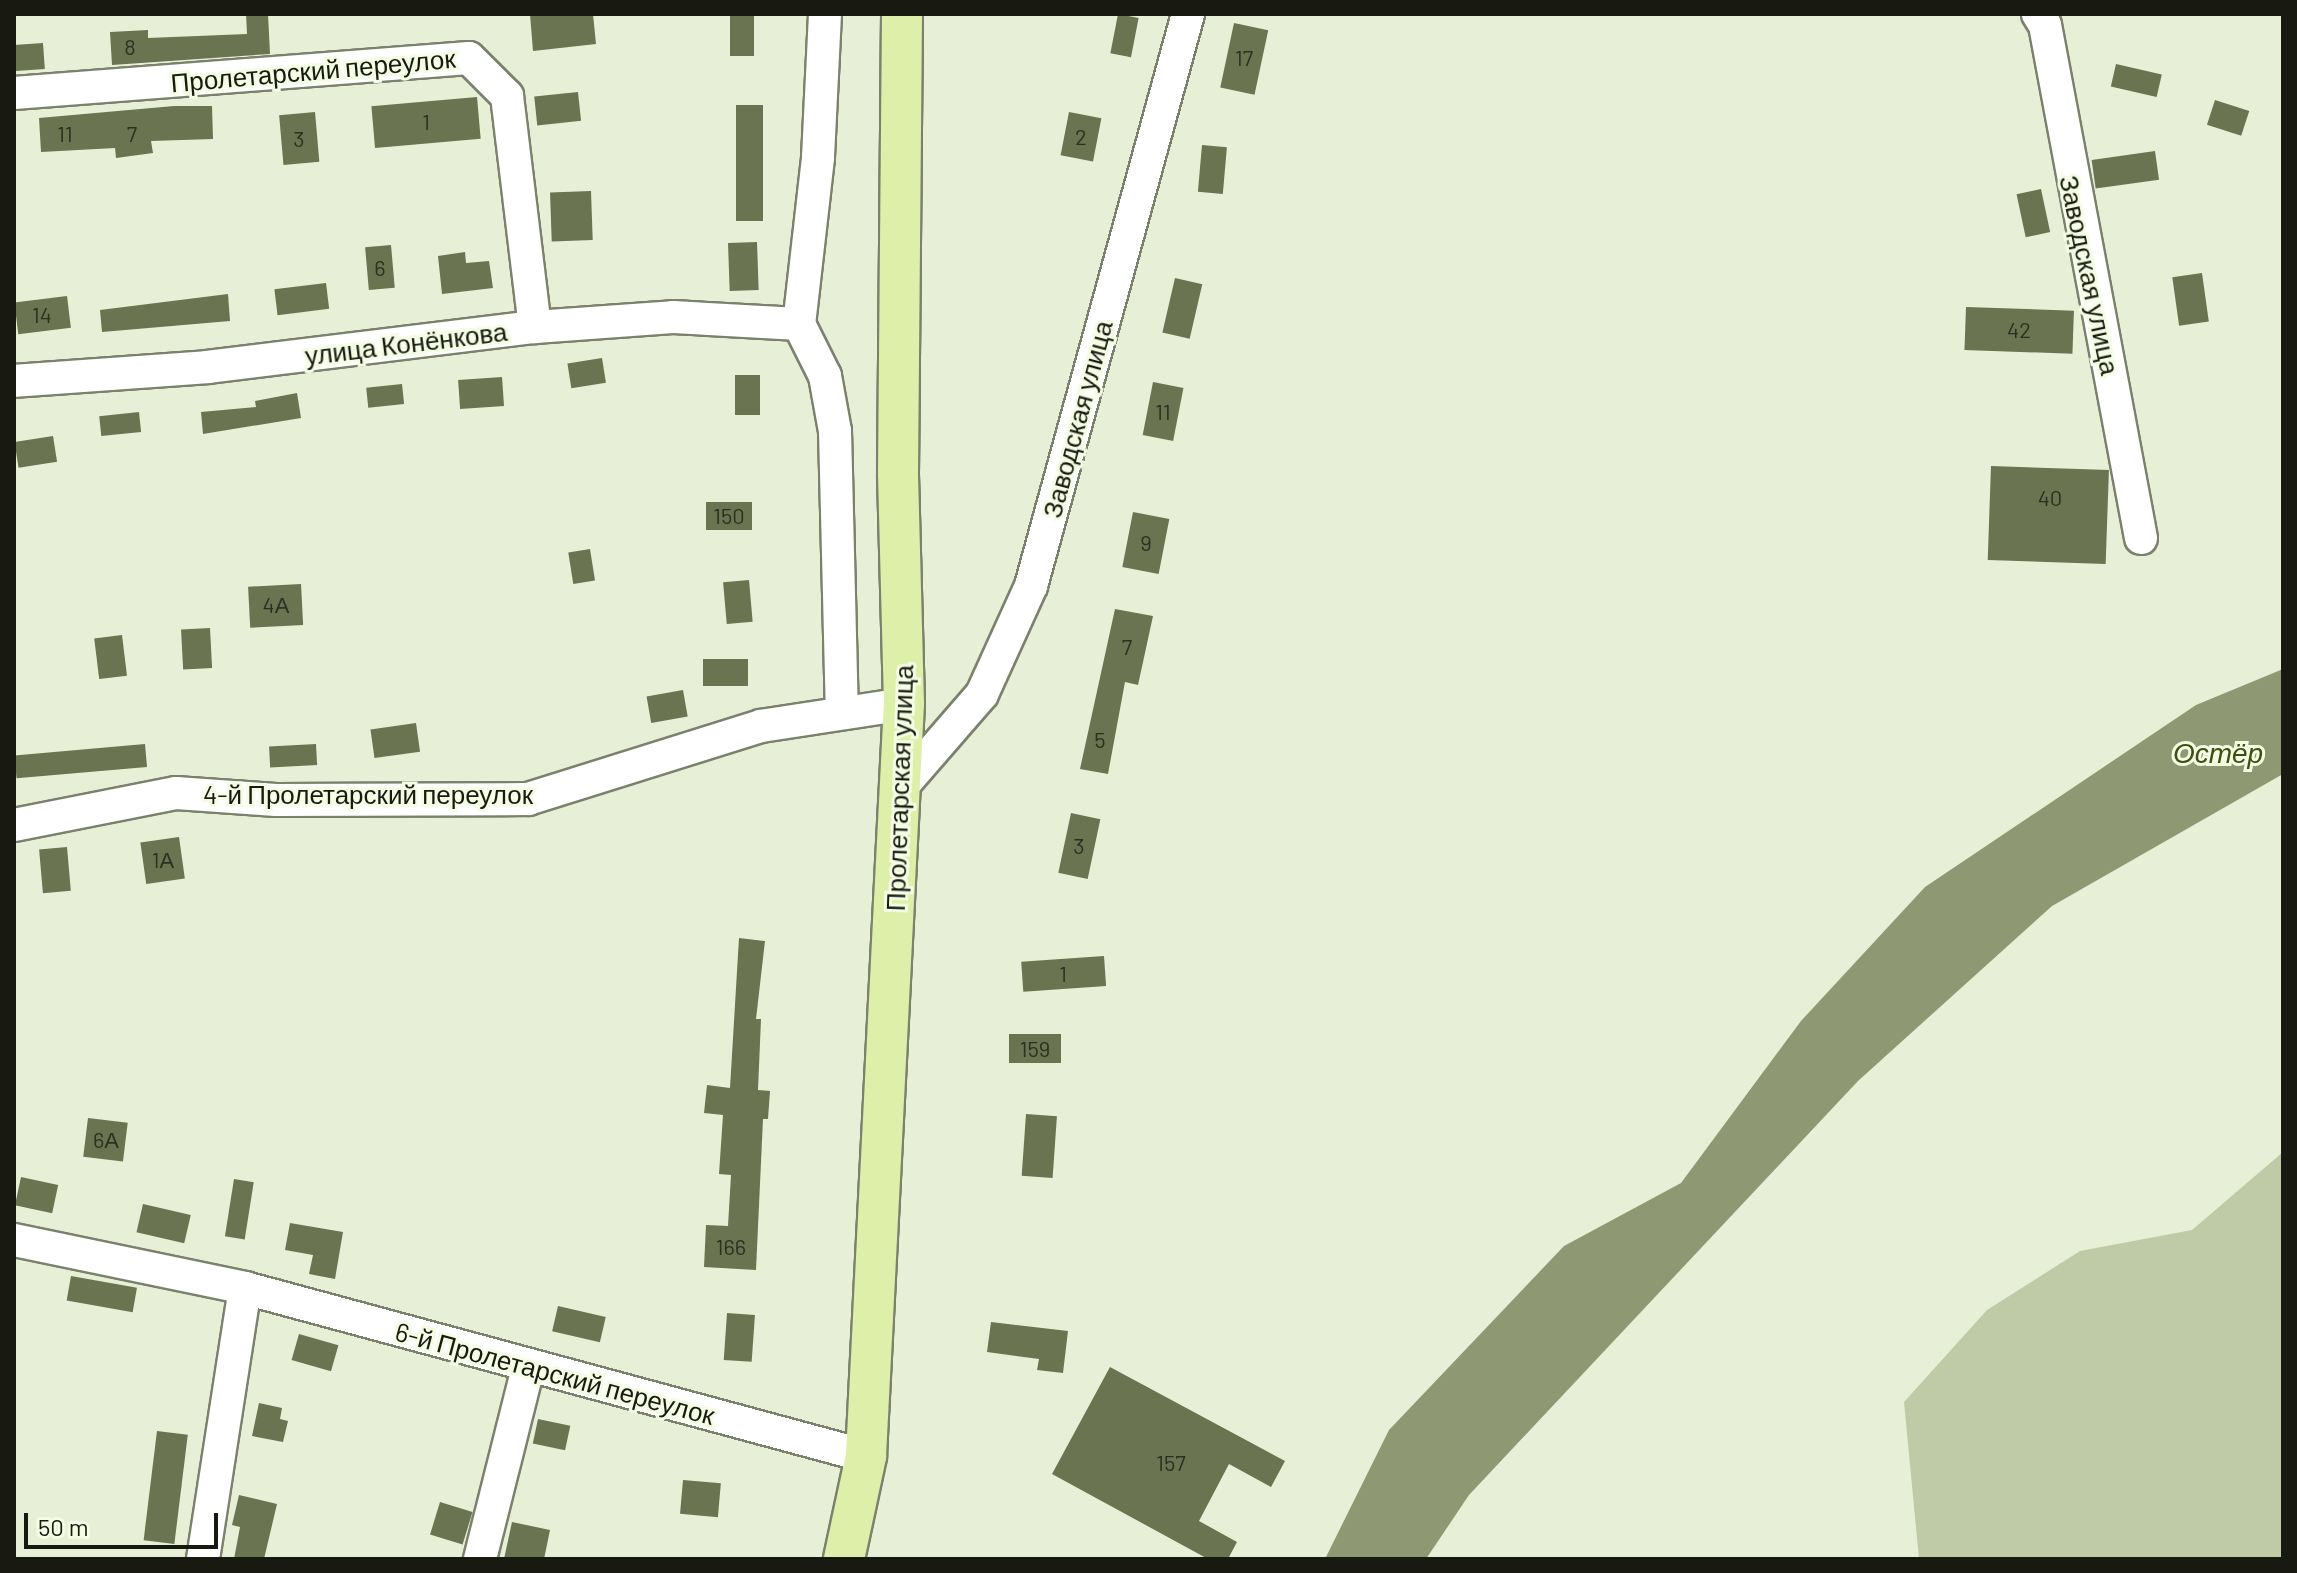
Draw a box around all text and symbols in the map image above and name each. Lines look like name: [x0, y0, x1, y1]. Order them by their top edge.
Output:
house number: 8: [124, 34, 136, 60]
street label: Пролетарский переулок: [169, 42, 457, 98]
house number: 17: [1235, 45, 1253, 71]
house number: 1: [422, 109, 430, 135]
house number: 11: [57, 121, 73, 147]
house number: 7: [127, 121, 137, 147]
house number: 2: [1075, 124, 1087, 150]
house number: 3: [293, 126, 305, 152]
street label: Заводская улица: [2054, 173, 2126, 377]
house number: 6: [374, 255, 386, 281]
house number: 14: [32, 302, 52, 328]
street label: улица Конёнкова: [303, 315, 509, 371]
street label: Заводская улица: [1036, 317, 1118, 521]
house number: 42: [2007, 317, 2031, 343]
house number: 11: [1155, 399, 1171, 425]
house number: 40: [2038, 485, 2062, 511]
house number: 150: [713, 503, 745, 529]
house number: 9: [1140, 530, 1152, 556]
house number: 4А: [263, 592, 289, 618]
house number: 7: [1122, 634, 1132, 660]
street label: Пролетарская улица: [879, 664, 919, 912]
house number: 5: [1094, 727, 1106, 753]
water label: Остёр: [2173, 735, 2263, 769]
street label: 4-й Пролетарский переулок: [203, 778, 533, 810]
house number: 3: [1073, 833, 1085, 859]
house number: 1А: [152, 847, 174, 873]
house number: 1: [1059, 961, 1067, 987]
house number: 159: [1020, 1036, 1050, 1062]
house number: 6А: [93, 1127, 119, 1153]
house number: 166: [716, 1234, 746, 1260]
street label: 6-й Пролетарский переулок: [392, 1315, 718, 1431]
house number: 157: [1156, 1450, 1186, 1476]
scale bar: [28, 1497, 222, 1547]
text: 50 m: [38, 1512, 89, 1541]

